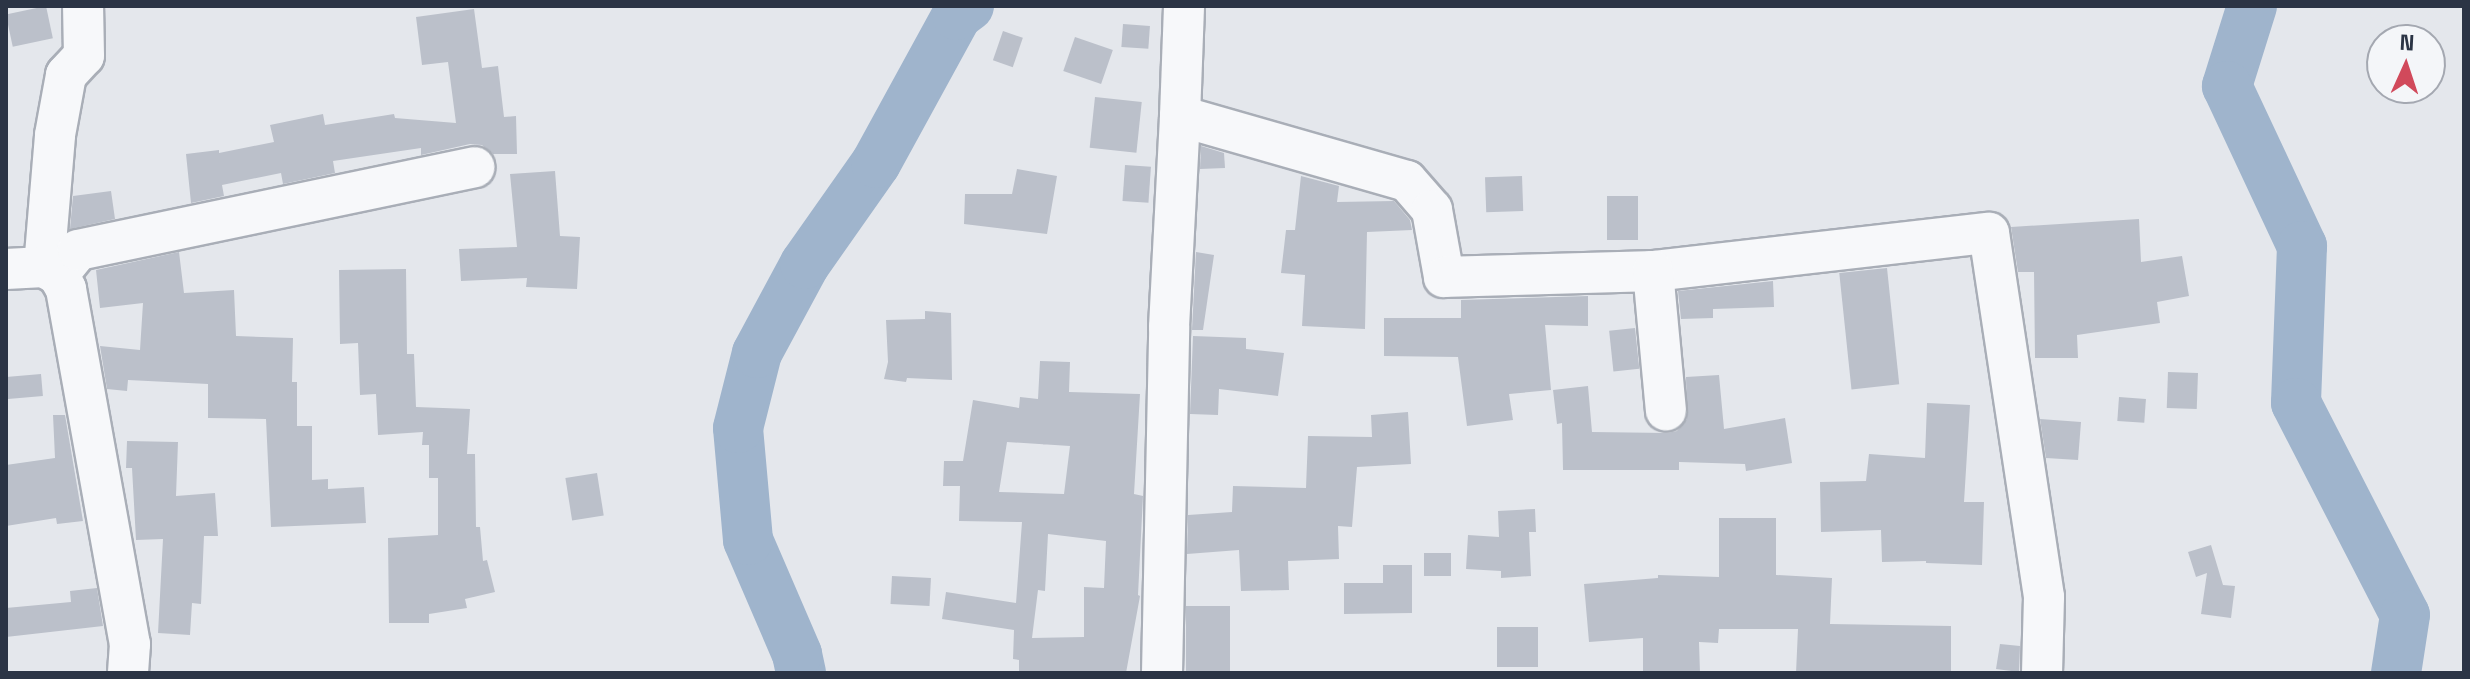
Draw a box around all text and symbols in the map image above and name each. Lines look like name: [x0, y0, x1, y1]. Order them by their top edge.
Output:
north arrow: [2366, 24, 2446, 104]
text: N: [2399, 28, 2415, 56]

